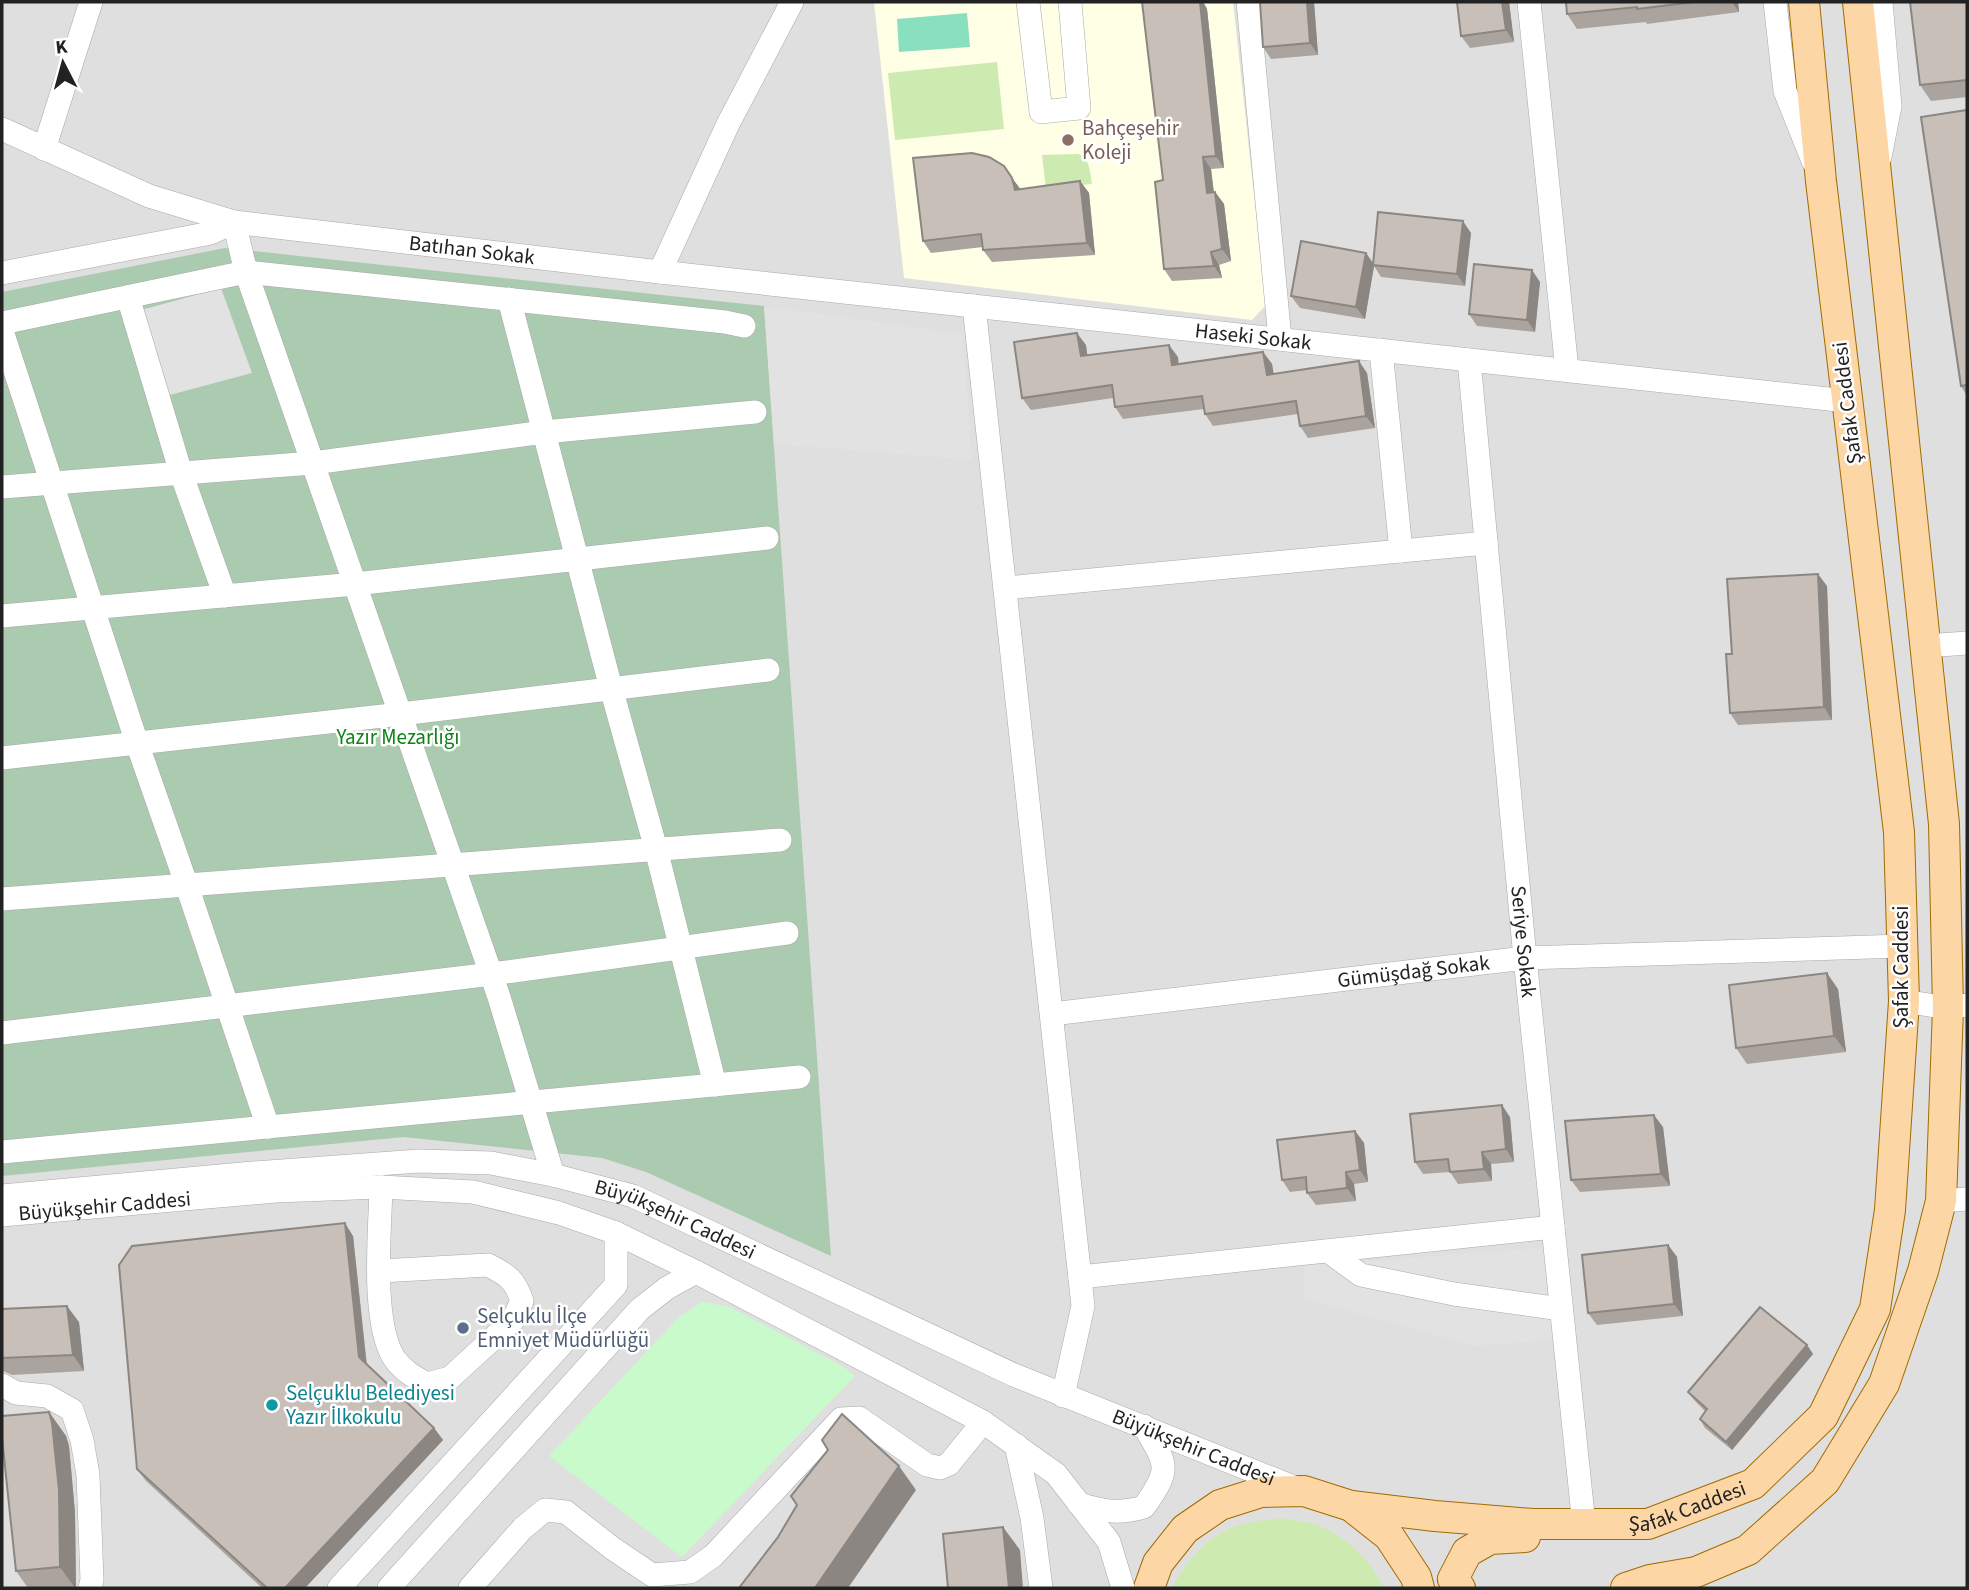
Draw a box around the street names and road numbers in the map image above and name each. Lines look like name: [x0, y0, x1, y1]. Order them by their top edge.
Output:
street label: Batıhan Sokak: [407, 228, 537, 272]
street label: Haseki Sokak: [1193, 315, 1314, 358]
street label: Şafak Caddesi: [1825, 340, 1869, 466]
street label: Seriye Sokak: [1503, 884, 1544, 999]
street label: Şafak Caddesi: [1886, 906, 1916, 1028]
street label: Gümüşdağ Sokak: [1336, 947, 1492, 995]
street label: Büyükşehir Caddesi: [592, 1172, 761, 1267]
street label: Büyükşehir Caddesi: [17, 1184, 192, 1229]
street label: Büyükşehir Caddesi: [1108, 1401, 1280, 1493]
street label: Şafak Caddesi: [1629, 1473, 1750, 1539]

